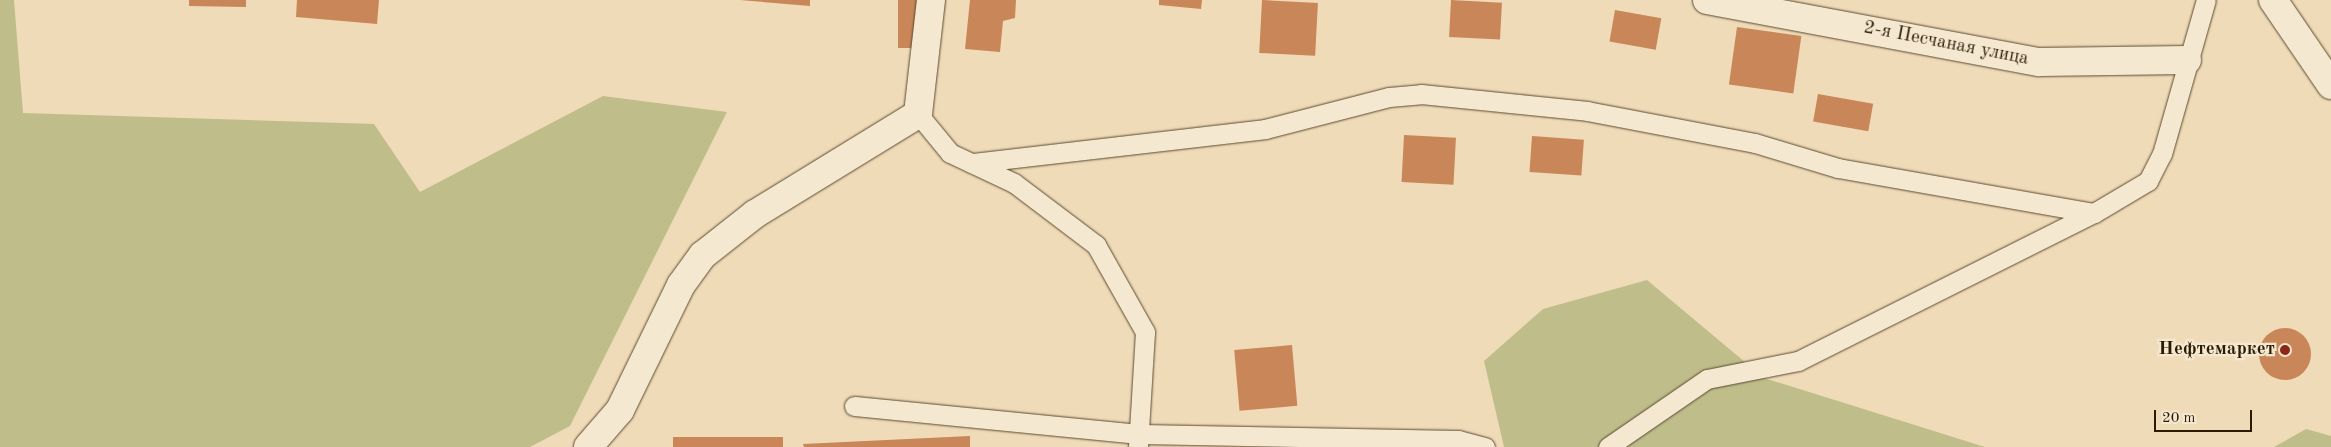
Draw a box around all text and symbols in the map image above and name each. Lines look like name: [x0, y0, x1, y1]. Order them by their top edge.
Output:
street label: 2-я Песчаная улица: [1861, 17, 2031, 71]
place label: Нефтемаркет: [2158, 339, 2275, 361]
marker: Нефтемаркет: [2279, 344, 2291, 356]
scale bar: [2156, 400, 2254, 432]
text: 20 m: [2162, 411, 2196, 426]

